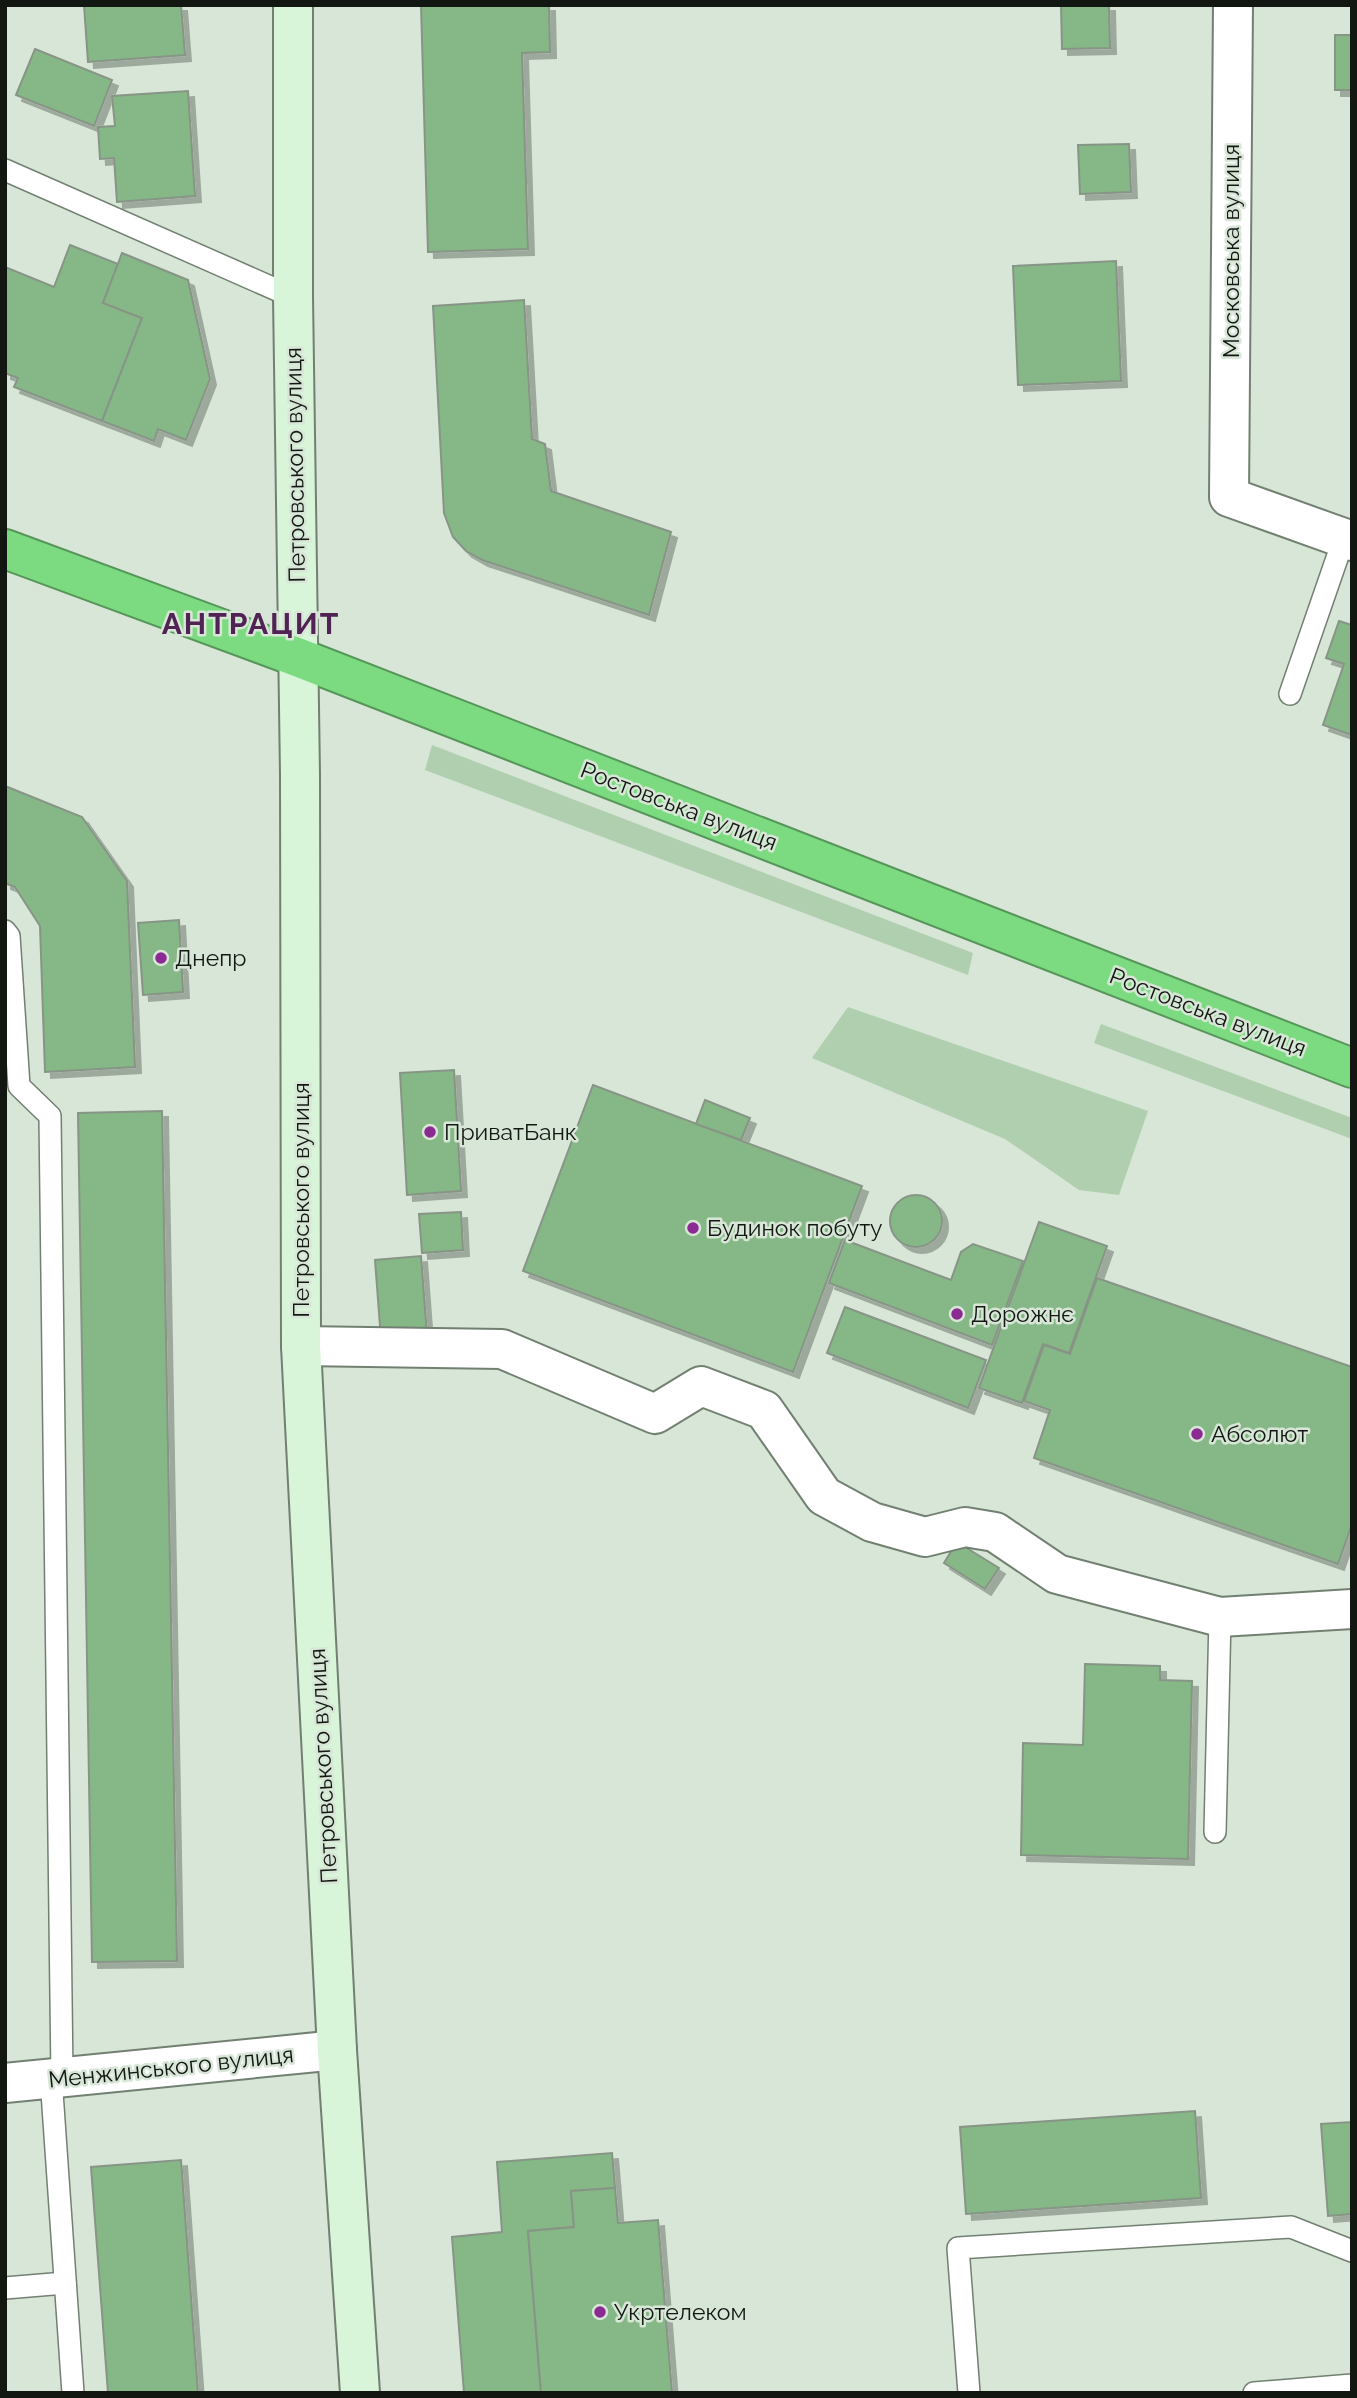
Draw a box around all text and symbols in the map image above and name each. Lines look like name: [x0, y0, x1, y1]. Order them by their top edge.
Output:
street label: Московська вулиця: [1217, 144, 1244, 358]
street label: Петровського вулиця: [279, 347, 310, 583]
district label: АНТРАЦИТ: [162, 606, 340, 641]
street label: Ростовська вулиця: [577, 756, 781, 855]
place label: Днепр: [175, 944, 246, 971]
marker: Днепр: [153, 950, 169, 966]
street label: Ростовська вулиця: [1106, 962, 1310, 1061]
street label: Петровського вулиця: [287, 1082, 314, 1318]
place label: ПриватБанк: [444, 1118, 577, 1145]
marker: ПриватБанк: [422, 1124, 438, 1140]
place label: Будинок побуту: [707, 1214, 883, 1241]
marker: Будинок побуту: [685, 1220, 701, 1236]
place label: Дорожнє: [971, 1300, 1074, 1327]
marker: Дорожнє: [949, 1306, 965, 1322]
place label: Абсолют: [1211, 1420, 1308, 1447]
marker: Абсолют: [1189, 1426, 1205, 1442]
street label: Петровського вулиця: [303, 1648, 342, 1884]
street label: Менжинського вулиця: [47, 2040, 295, 2093]
place label: Укртелеком: [614, 2298, 747, 2325]
marker: Укртелеком: [592, 2304, 608, 2320]

